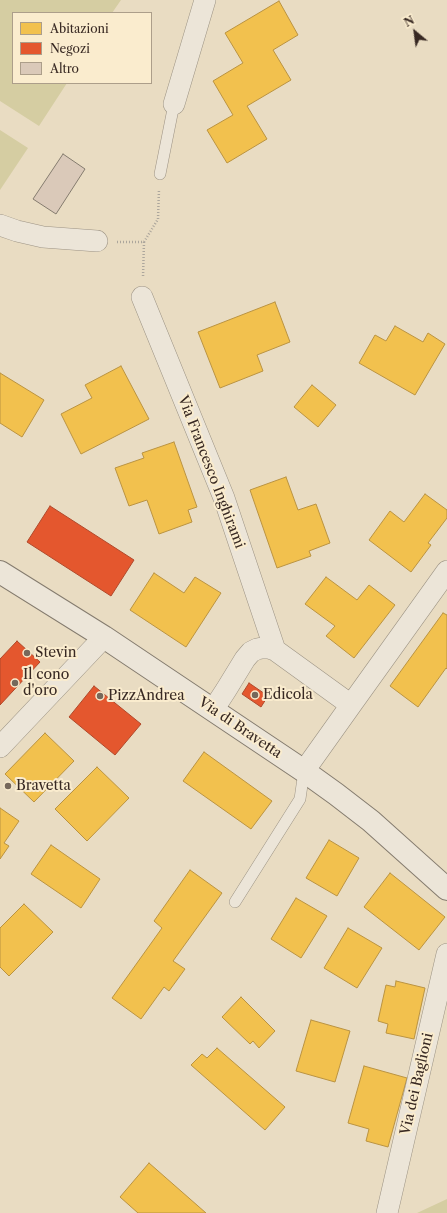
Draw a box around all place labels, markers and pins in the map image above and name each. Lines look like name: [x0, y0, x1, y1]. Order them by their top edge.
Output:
place label: Stevin: [35, 645, 77, 661]
marker: Stevin: [22, 648, 32, 658]
place label: Il cono d'oro: [23, 667, 69, 700]
marker: Il cono d'oro: [10, 678, 20, 688]
place label: Edicola: [263, 687, 313, 703]
place label: PizzAndrea: [108, 688, 185, 704]
marker: Edicola: [250, 690, 260, 700]
marker: PizzAndrea: [95, 691, 105, 701]
place label: Bravetta: [16, 778, 71, 794]
marker: Bravetta: [3, 781, 13, 791]

